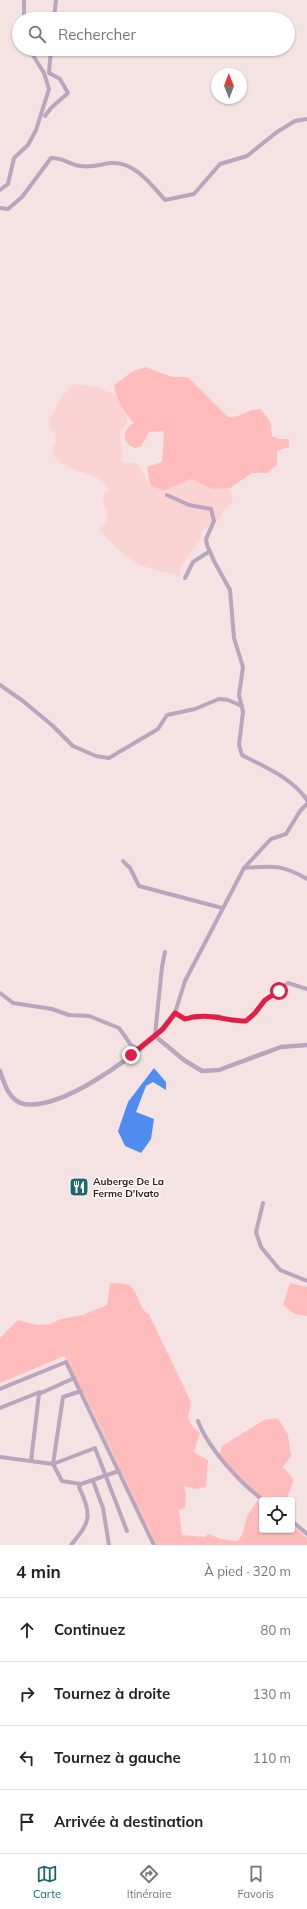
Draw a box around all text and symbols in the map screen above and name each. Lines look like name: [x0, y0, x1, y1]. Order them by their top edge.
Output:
search box: [12, 12, 295, 56]
icon: search: [26, 23, 48, 45]
text: Rechercher: [58, 25, 136, 44]
north arrow: [211, 68, 247, 104]
route start: [270, 982, 288, 1000]
route end: [122, 1046, 140, 1064]
place label: Auberge De La Ferme D'Ivato: [93, 1175, 164, 1200]
restaurant icon: Auberge De La Ferme D'Ivato: [68, 1176, 90, 1198]
map controls: [259, 1497, 295, 1533]
button: locate: [259, 1497, 295, 1533]
text: 4 min: [16, 1561, 61, 1582]
text: À pied · 320 m: [204, 1563, 291, 1579]
icon: ahead: [16, 1619, 38, 1641]
text: Continuez: [54, 1620, 125, 1639]
text: 80 m: [261, 1622, 291, 1638]
icon: right: [16, 1683, 38, 1705]
text: Tournez à droite: [54, 1684, 170, 1703]
text: 130 m: [253, 1686, 291, 1702]
icon: left: [16, 1747, 38, 1769]
text: Tournez à gauche: [54, 1748, 181, 1767]
text: 110 m: [253, 1750, 291, 1766]
icon: arrive: [16, 1811, 38, 1833]
text: Arrivée à destination: [54, 1812, 203, 1831]
tab: Carte: [33, 1863, 61, 1901]
tab: Itinéraire: [127, 1863, 172, 1901]
tab: Favoris: [237, 1863, 274, 1901]

